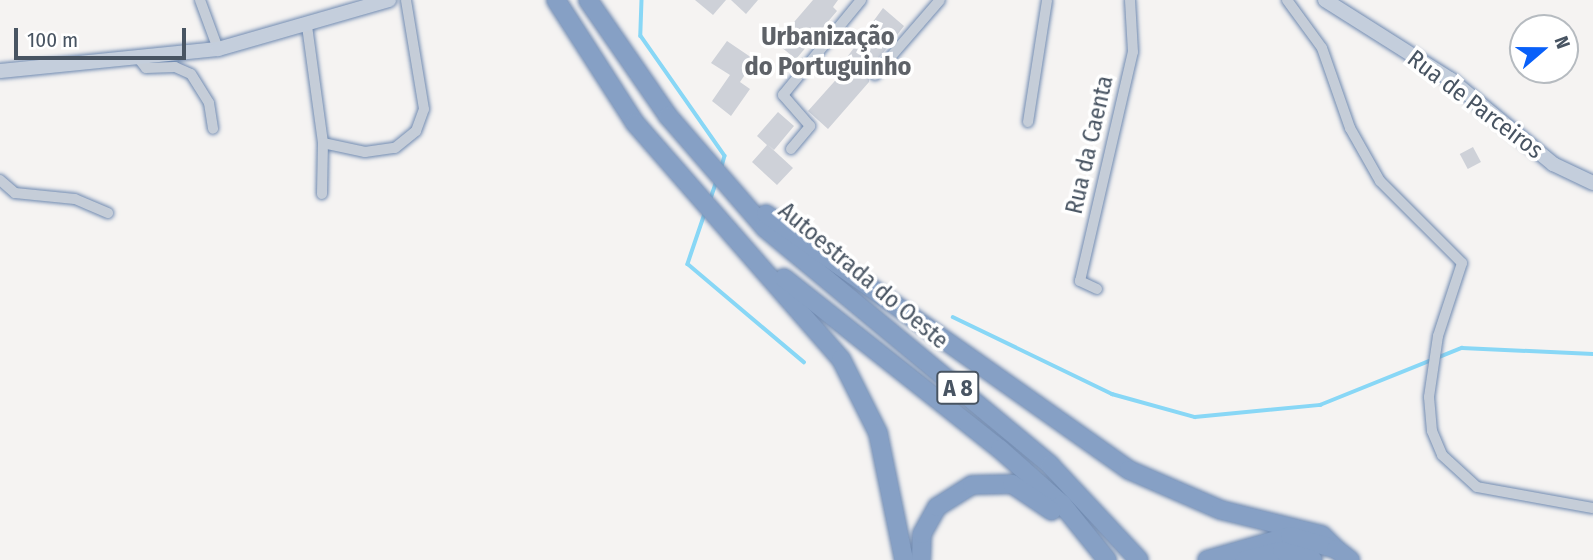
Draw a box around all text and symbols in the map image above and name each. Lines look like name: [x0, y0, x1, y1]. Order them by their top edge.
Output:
scale bar: [18, 14, 189, 58]
north arrow: [1509, 14, 1579, 84]
district label: Urbanização do Portuguinho: [745, 21, 911, 82]
text: 100 m: [27, 27, 78, 53]
text: N: [1550, 33, 1575, 52]
street label: Rua de Parceiros: [1401, 45, 1549, 165]
street label: Rua da Caenta: [1060, 73, 1120, 217]
street label: Autoestrada do Oeste: [772, 197, 954, 355]
road number: A 8: [935, 368, 981, 408]

